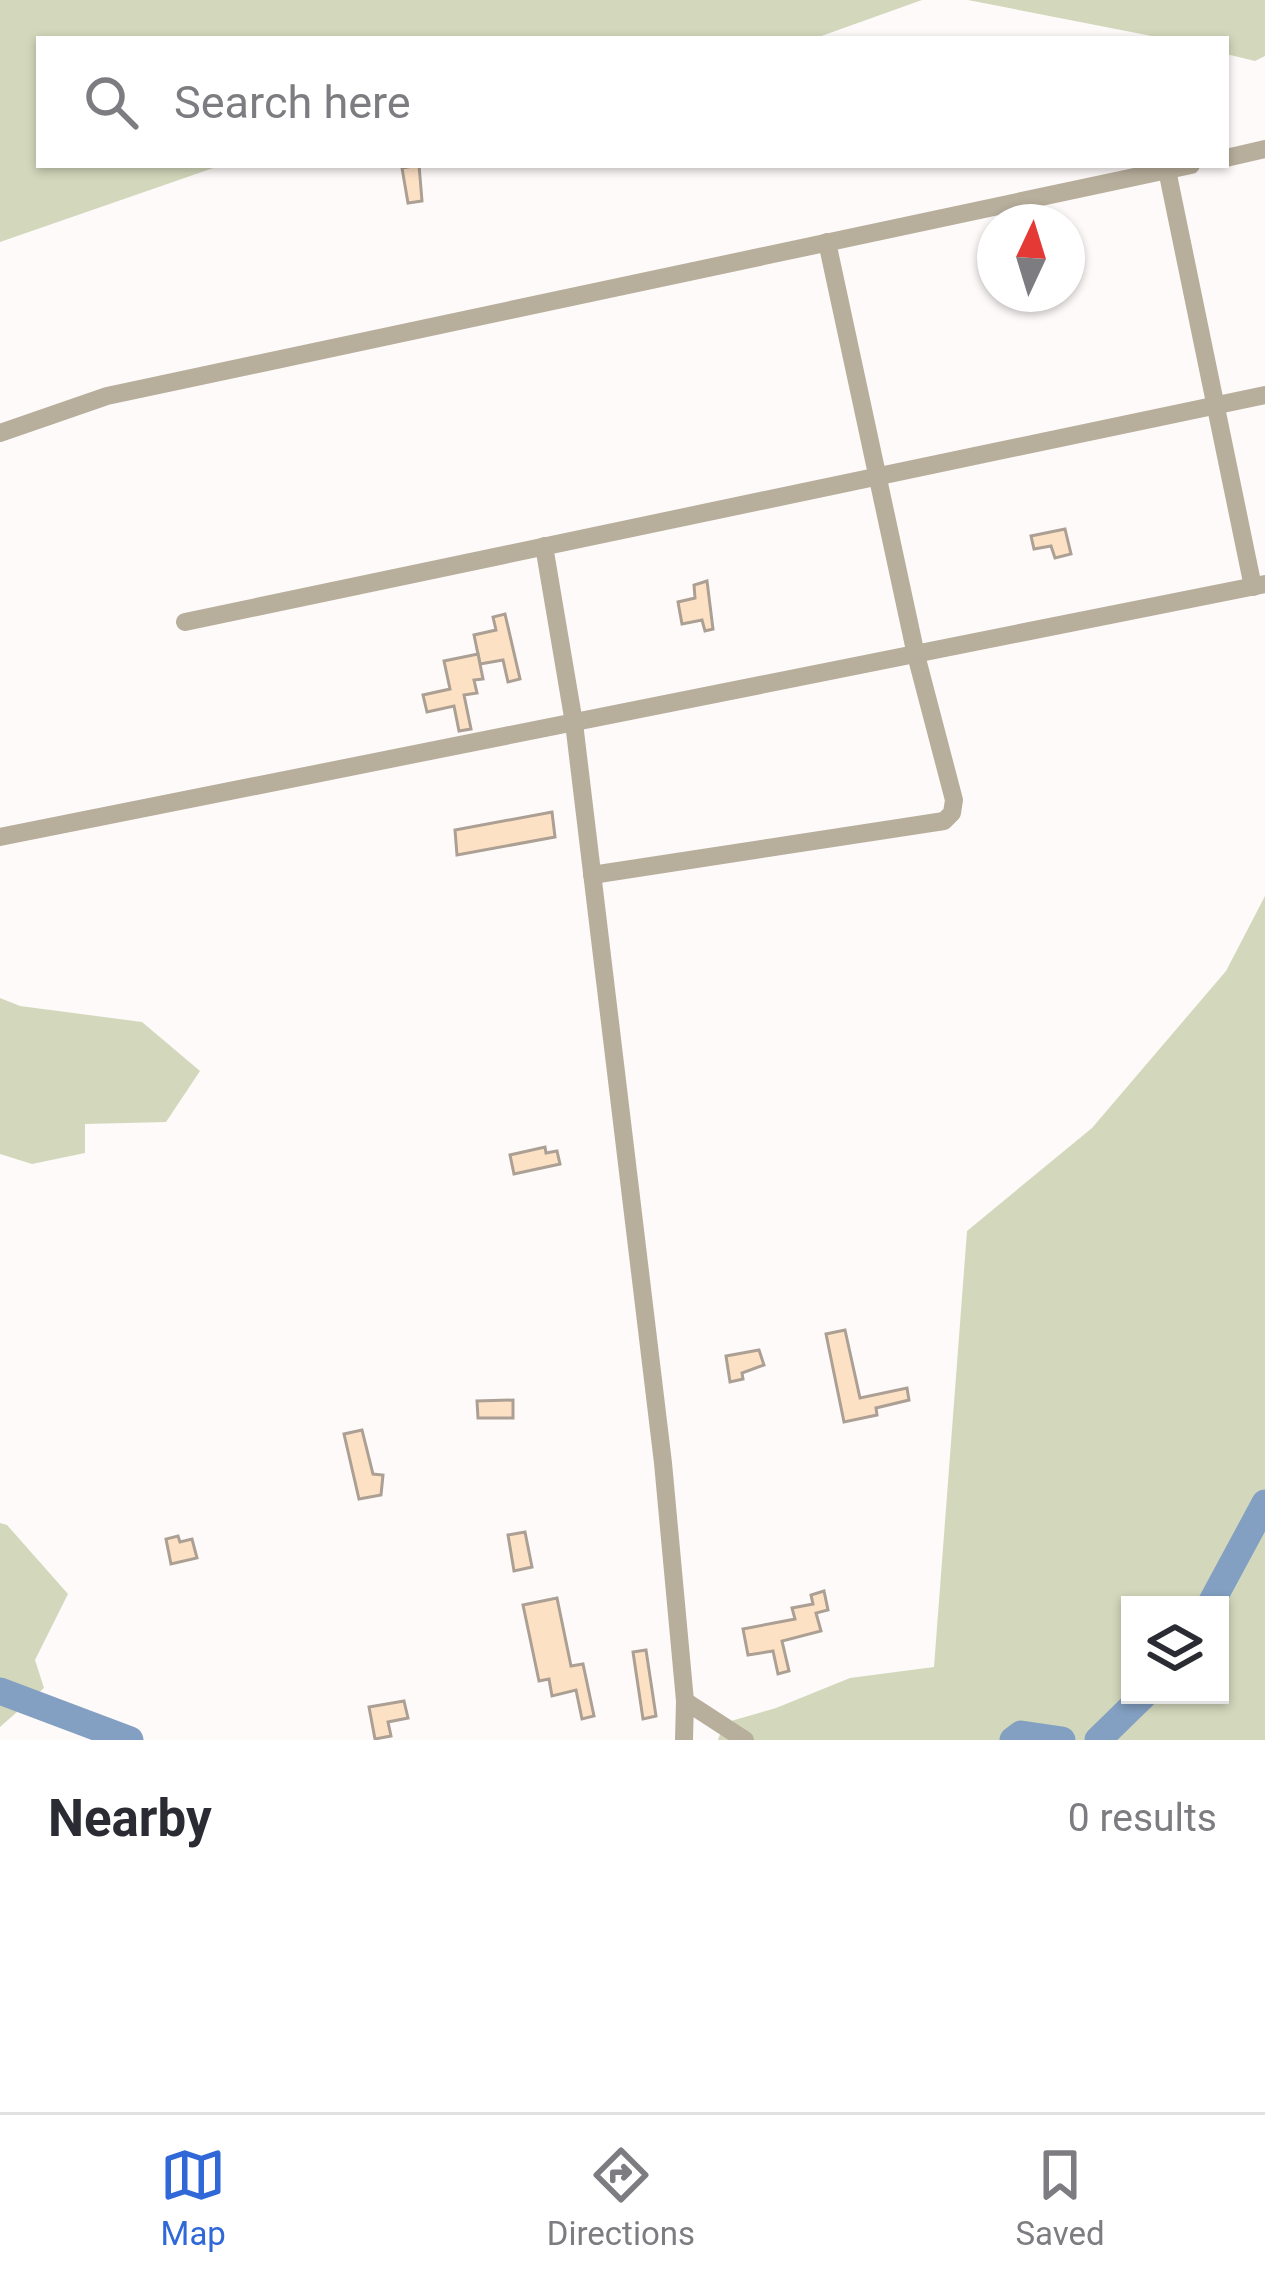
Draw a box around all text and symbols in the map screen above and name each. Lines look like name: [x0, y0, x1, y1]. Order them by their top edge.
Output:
search box: [36, 36, 1229, 168]
icon: search: [78, 69, 144, 135]
text: Search here: [174, 76, 411, 129]
north arrow: [977, 204, 1085, 312]
map controls: [1121, 1596, 1229, 1704]
button: layers: [1121, 1596, 1229, 1704]
text: Nearby: [48, 1789, 212, 1848]
text: 0 results: [1068, 1795, 1217, 1841]
tab: Map: [160, 2142, 226, 2253]
tab: Directions: [547, 2142, 695, 2253]
tab: Saved: [1016, 2142, 1105, 2253]

